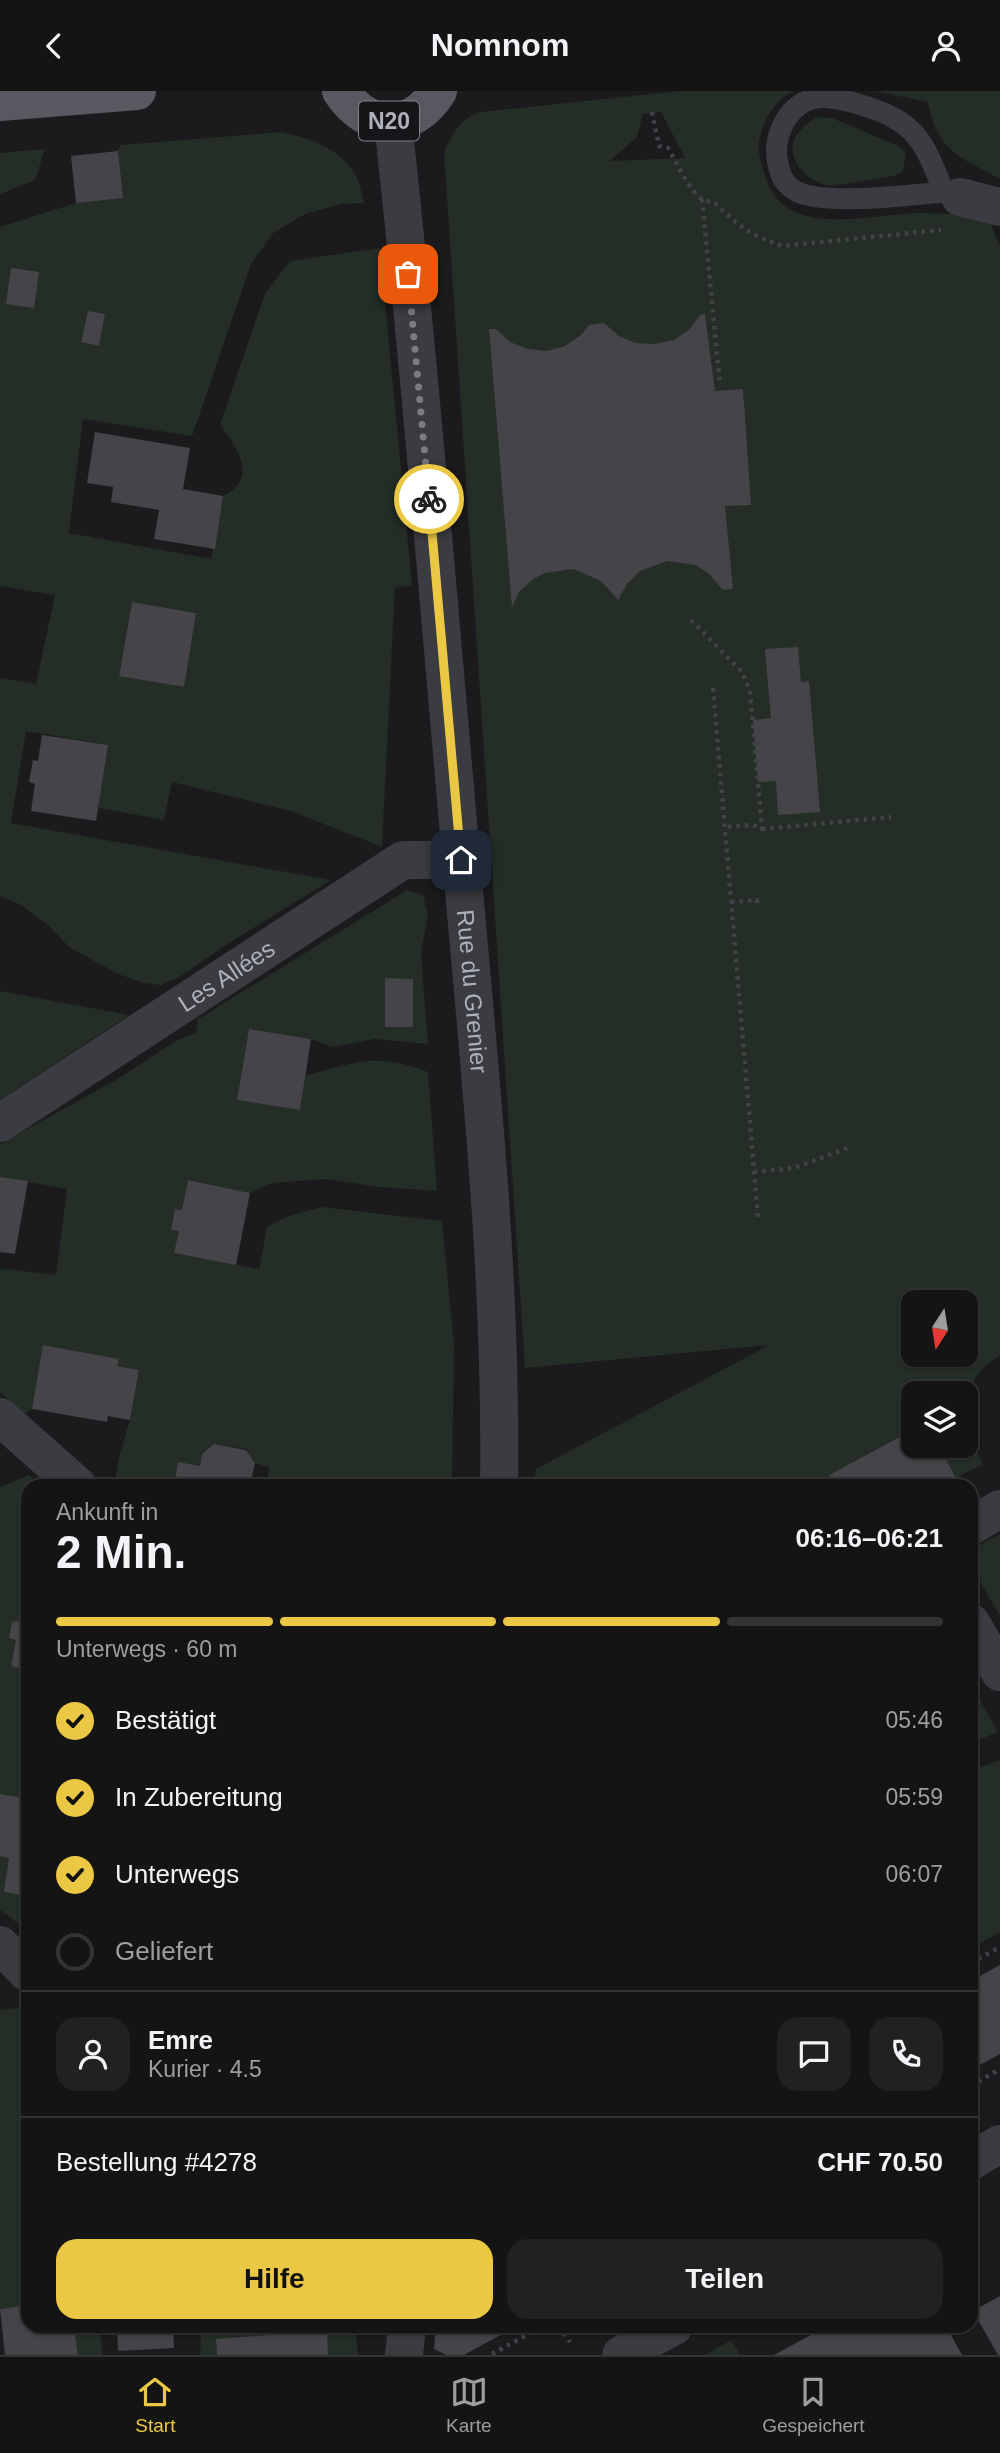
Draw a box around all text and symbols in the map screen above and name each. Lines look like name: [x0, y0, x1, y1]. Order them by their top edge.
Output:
icon: back: [35, 27, 73, 65]
text: Nomnom: [431, 27, 569, 63]
icon: person: [927, 27, 965, 65]
road number: N20: [359, 101, 419, 141]
pin: [378, 244, 438, 304]
icon: bag: [389, 255, 427, 293]
courier: [394, 464, 464, 534]
icon: bike: [410, 480, 448, 518]
pin: [431, 830, 491, 890]
icon: home: [442, 841, 480, 879]
street label: Rue du Grenier: [452, 908, 494, 1074]
street label: Les Allées: [173, 934, 279, 1017]
north arrow: [901, 1290, 978, 1367]
map controls: [901, 1290, 978, 1458]
button: layers: [901, 1381, 978, 1458]
text: Ankunft in: [56, 1499, 158, 1525]
text: 06:16–06:21: [796, 1523, 943, 1553]
text: 2 Min.: [56, 1526, 186, 1578]
text: Unterwegs · 60 m: [56, 1636, 238, 1662]
icon: check: [56, 1702, 94, 1740]
text: Bestätigt: [115, 1705, 216, 1735]
text: 05:46: [885, 1707, 943, 1733]
icon: check: [56, 1779, 94, 1817]
text: In Zubereitung: [115, 1782, 283, 1812]
text: 05:59: [885, 1784, 943, 1810]
icon: check: [56, 1856, 94, 1894]
text: Unterwegs: [115, 1859, 239, 1889]
text: 06:07: [885, 1861, 943, 1887]
text: Geliefert: [115, 1936, 213, 1966]
button: person: [56, 2017, 130, 2091]
button: chat: [777, 2017, 851, 2091]
button: phone: [869, 2017, 943, 2091]
text: Emre: [148, 2025, 213, 2055]
text: Kurier · 4.5: [148, 2056, 262, 2082]
text: Bestellung #4278: [56, 2147, 257, 2177]
text: CHF 70.50: [817, 2147, 943, 2177]
button: Hilfe: [56, 2239, 493, 2319]
button: Teilen: [507, 2239, 943, 2319]
tab: Start: [135, 2373, 175, 2437]
tab: Karte: [446, 2373, 492, 2437]
tab: Gespeichert: [762, 2373, 865, 2437]

